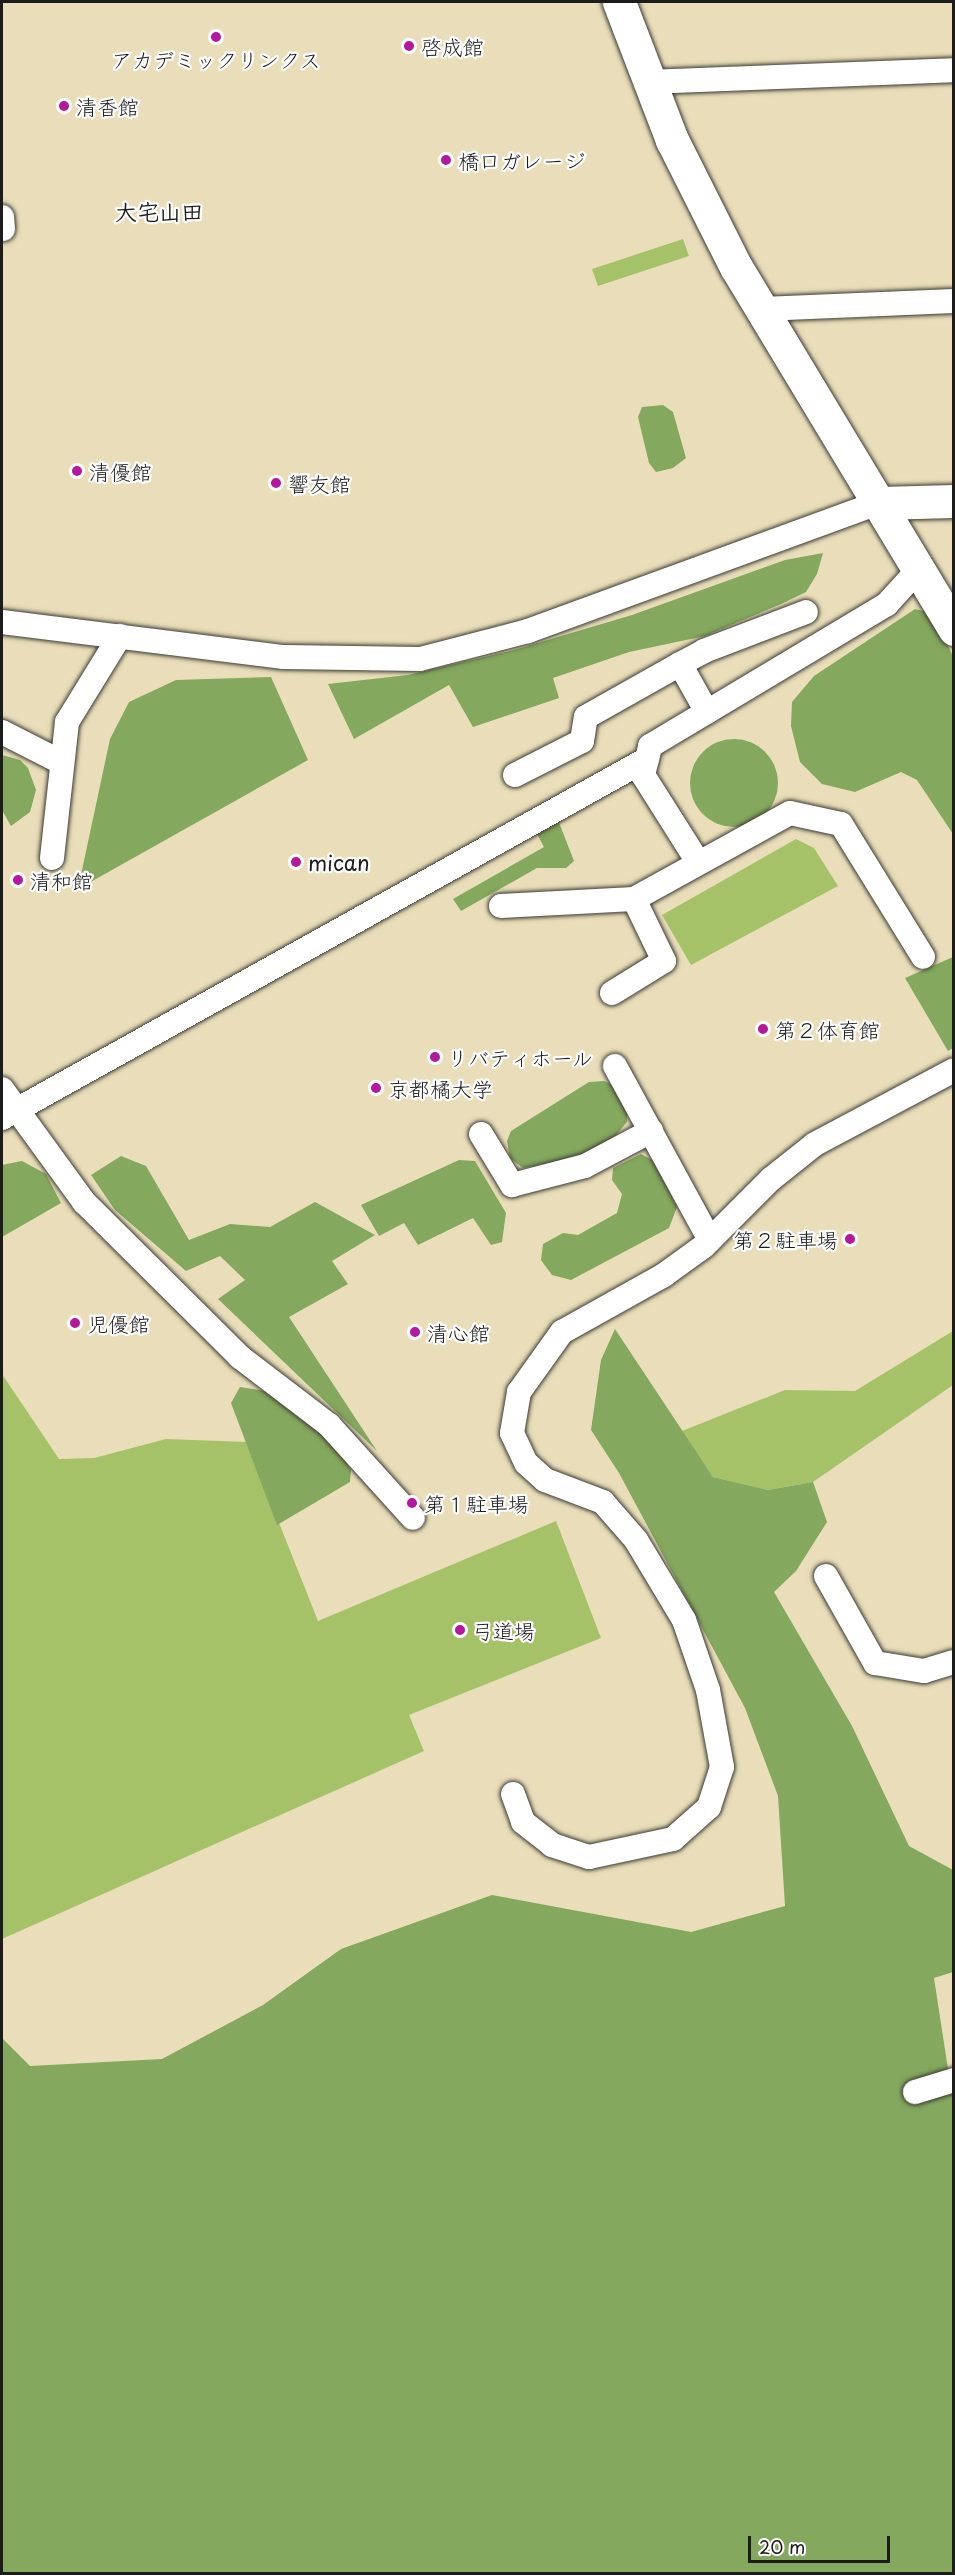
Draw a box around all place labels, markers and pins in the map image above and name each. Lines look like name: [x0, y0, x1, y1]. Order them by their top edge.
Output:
marker: アカデミックリンクス: [209, 30, 223, 44]
place label: 啓成館: [421, 33, 484, 59]
marker: 啓成館: [402, 39, 416, 53]
place label: アカデミックリンクス: [111, 46, 321, 72]
place label: 清香館: [76, 93, 139, 119]
marker: 清香館: [57, 99, 71, 113]
place label: 橋口ガレージ: [458, 147, 585, 173]
marker: 橋口ガレージ: [439, 153, 453, 167]
place label: 清優館: [89, 458, 152, 484]
marker: 清優館: [70, 464, 84, 478]
place label: 響友館: [288, 470, 351, 496]
marker: 響友館: [269, 476, 283, 490]
place label: mican: [308, 849, 370, 875]
marker: mican: [289, 855, 303, 869]
place label: 清和館: [30, 867, 93, 893]
marker: 清和館: [11, 873, 25, 887]
place label: 第２体育館: [775, 1016, 880, 1042]
marker: 第２体育館: [756, 1022, 770, 1036]
place label: リバティホール: [447, 1044, 594, 1070]
marker: リバティホール: [428, 1050, 442, 1064]
place label: 京都橘大学: [388, 1075, 493, 1101]
marker: 京都橘大学: [369, 1081, 383, 1095]
place label: 第２駐車場: [733, 1226, 838, 1252]
marker: 第２駐車場: [843, 1232, 857, 1246]
place label: 児優館: [87, 1310, 150, 1336]
marker: 児優館: [68, 1316, 82, 1330]
place label: 清心館: [427, 1319, 490, 1345]
marker: 清心館: [408, 1325, 422, 1339]
place label: 第１駐車場: [424, 1490, 529, 1516]
marker: 第１駐車場: [405, 1496, 419, 1510]
place label: 弓道場: [472, 1617, 535, 1643]
marker: 弓道場: [453, 1623, 467, 1637]

